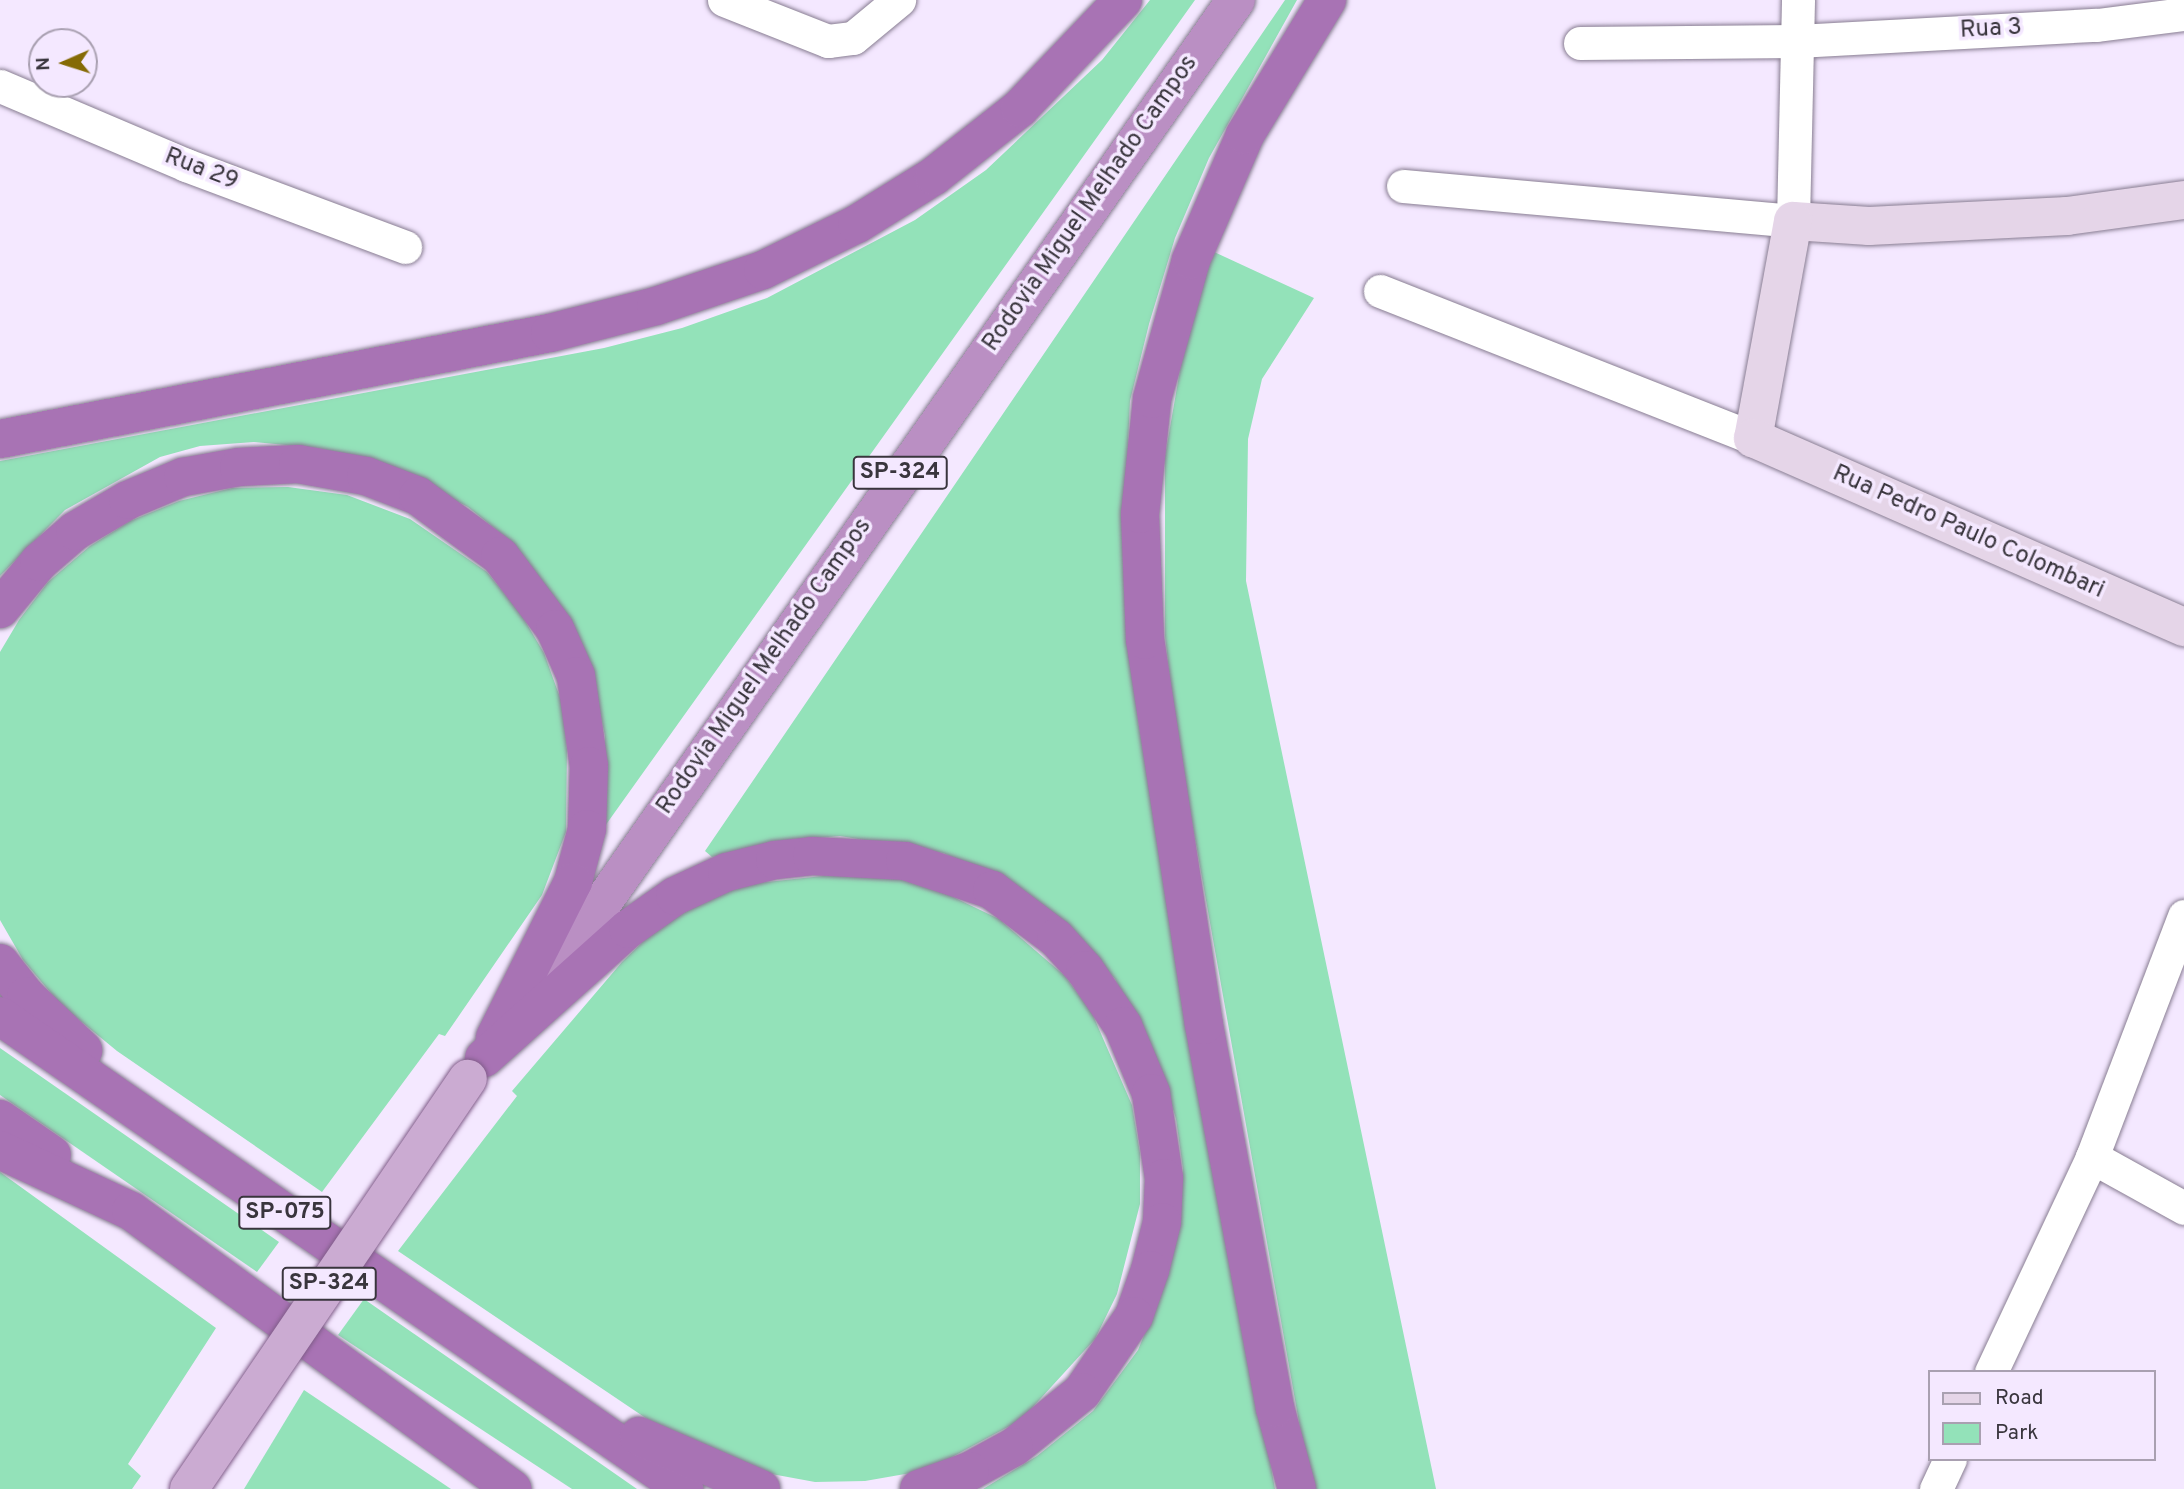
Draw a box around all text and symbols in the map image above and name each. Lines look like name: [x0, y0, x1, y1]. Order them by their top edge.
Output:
street label: Rua 3: [1959, 14, 2023, 46]
north arrow: [28, 28, 98, 98]
street label: Rodovia Miguel Melhado Campos: [977, 50, 1205, 358]
text: N: [32, 57, 56, 71]
street label: Rua 29: [160, 143, 242, 197]
road number: SP-324: [851, 453, 949, 492]
street label: Rua Pedro Paulo Colombari: [1828, 460, 2108, 606]
street label: Rodovia Miguel Melhado Campos: [651, 513, 879, 821]
road number: SP-075: [238, 1194, 332, 1232]
road number: SP-324: [280, 1264, 378, 1303]
legend: [1928, 1370, 2156, 1461]
text: Road: [1995, 1385, 2044, 1412]
text: Park: [1995, 1420, 2038, 1447]

